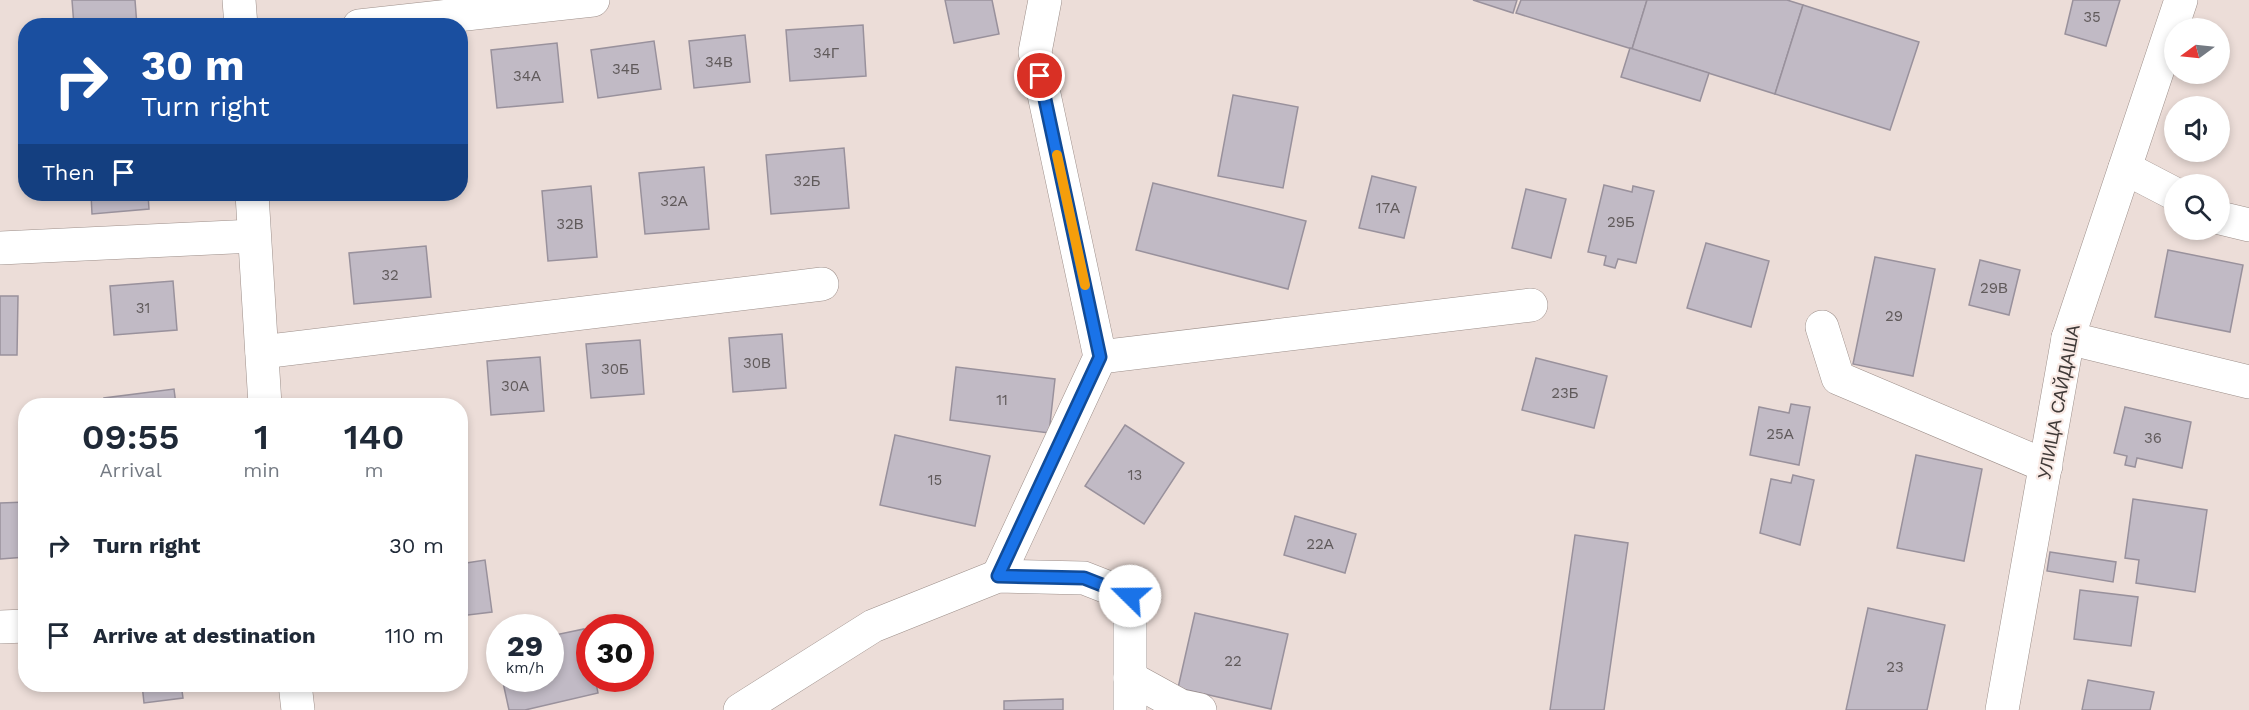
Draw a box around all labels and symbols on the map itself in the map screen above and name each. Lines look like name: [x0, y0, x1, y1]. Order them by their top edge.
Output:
house number: 35: [2083, 8, 2101, 26]
north arrow: [2164, 18, 2230, 84]
house number: 34Г: [813, 44, 839, 62]
pin: [1014, 50, 1065, 101]
house number: 34В: [705, 53, 733, 71]
house number: 34Б: [612, 60, 640, 78]
house number: 34А: [513, 67, 541, 85]
house number: 32Б: [793, 172, 821, 190]
house number: 32А: [660, 192, 688, 210]
house number: 17А: [1376, 199, 1400, 217]
house number: 29Б: [1607, 213, 1635, 231]
house number: 32В: [556, 215, 584, 233]
house number: 32: [381, 266, 399, 284]
house number: 29В: [1980, 279, 2008, 297]
house number: 31: [136, 299, 150, 317]
house number: 29: [1885, 307, 1903, 325]
street label: УЛИЦА САЙДАША: [2033, 323, 2084, 481]
house number: 30В: [743, 354, 771, 372]
house number: 30Б: [601, 360, 629, 378]
house number: 30А: [501, 377, 529, 395]
house number: 23Б: [1551, 384, 1579, 402]
house number: 11: [996, 391, 1008, 409]
house number: 25А: [1766, 425, 1794, 443]
house number: 36: [2144, 429, 2162, 447]
house number: 13: [1128, 466, 1142, 484]
house number: 15: [928, 471, 942, 489]
house number: 22А: [1306, 535, 1334, 553]
position arrow: [1098, 564, 1162, 628]
speed limit sign: 30: [576, 614, 654, 692]
house number: 22: [1224, 652, 1242, 670]
house number: 23: [1886, 658, 1904, 676]

